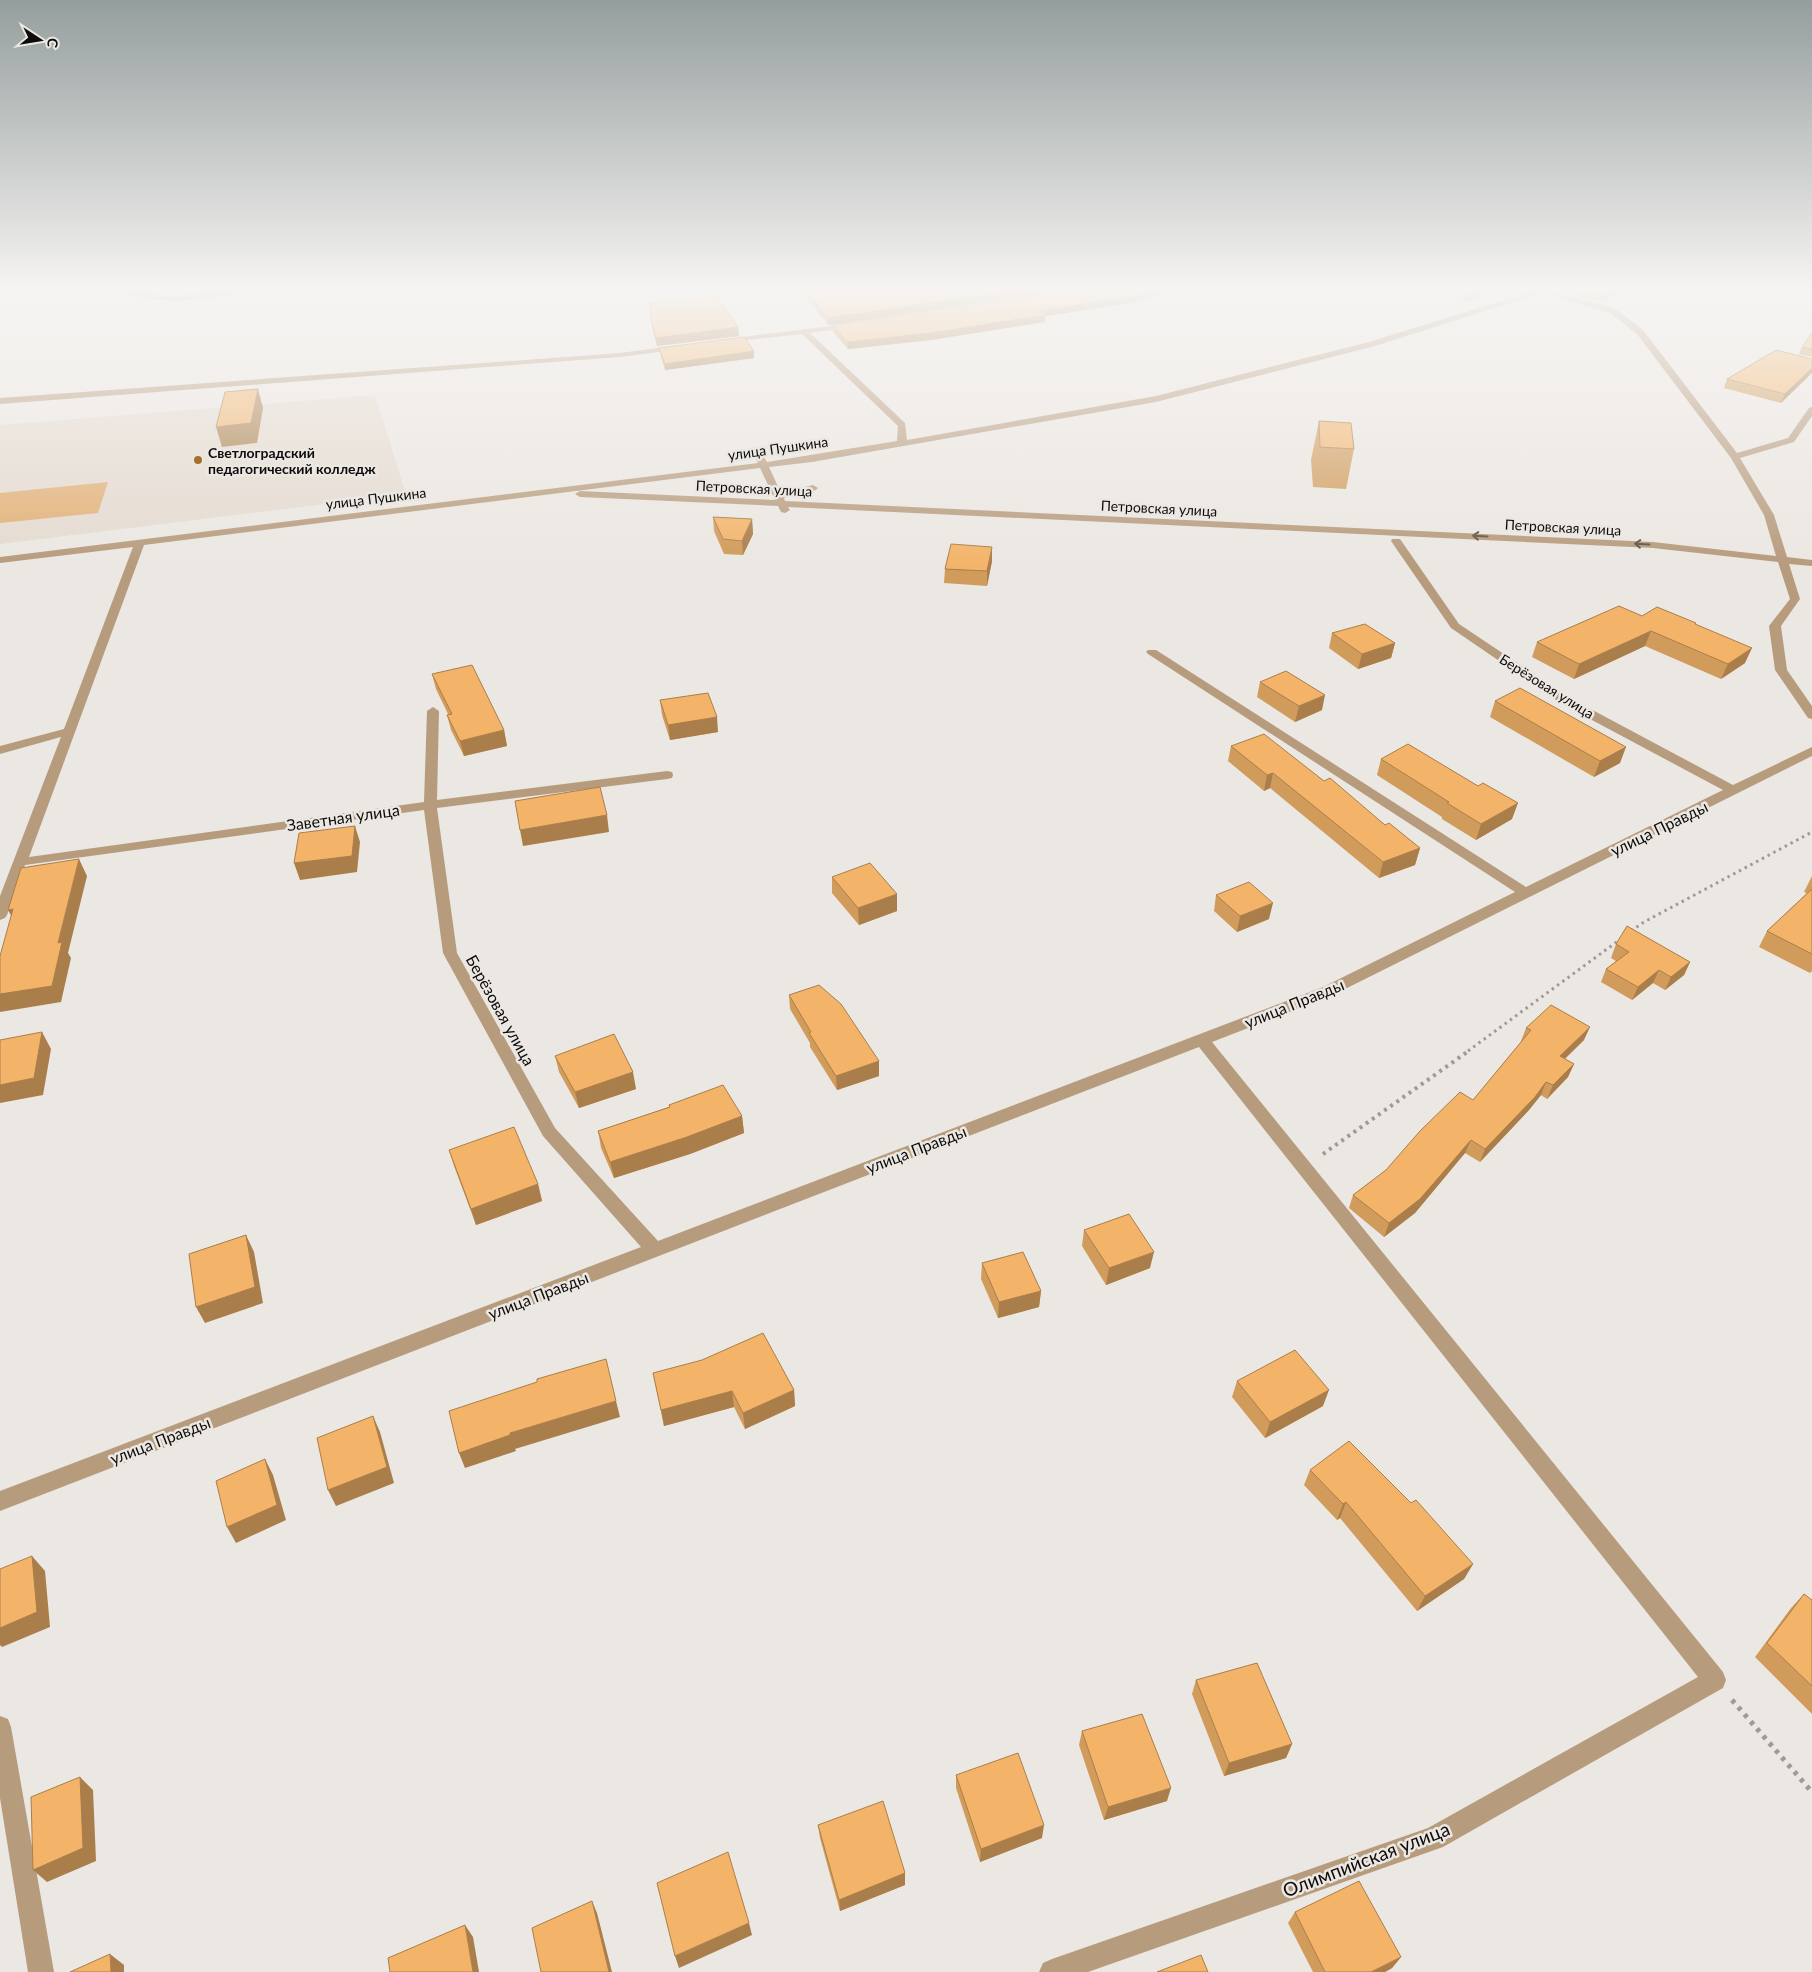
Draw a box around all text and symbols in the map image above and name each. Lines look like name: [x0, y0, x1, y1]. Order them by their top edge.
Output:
north arrow: [15, 15, 65, 65]
text: С: [44, 37, 62, 50]
street label: улица Пушкина: [727, 433, 829, 463]
place label: Светлоградский педагогический колледж: [208, 444, 376, 477]
marker: Светлоградский педагогический колледж: [192, 454, 204, 466]
street label: Петровская улица: [695, 476, 813, 500]
street label: улица Пушкина: [325, 483, 427, 513]
street label: Петровская улица: [1100, 496, 1218, 520]
street label: Петровская улица: [1504, 515, 1622, 539]
one-way arrow: [1472, 532, 1488, 541]
one-way arrow: [1634, 540, 1650, 549]
street label: Берёзовая улица: [1497, 650, 1597, 722]
street label: улица Правды: [1607, 796, 1711, 860]
street label: Заветная улица: [285, 800, 401, 834]
street label: Берёзовая улица: [463, 951, 539, 1069]
street label: улица Правды: [1241, 974, 1347, 1032]
street label: улица Правды: [863, 1121, 969, 1177]
street label: улица Правды: [485, 1267, 591, 1323]
street label: улица Правды: [107, 1412, 213, 1468]
street label: Олимпийская улица: [1279, 1817, 1453, 1901]

